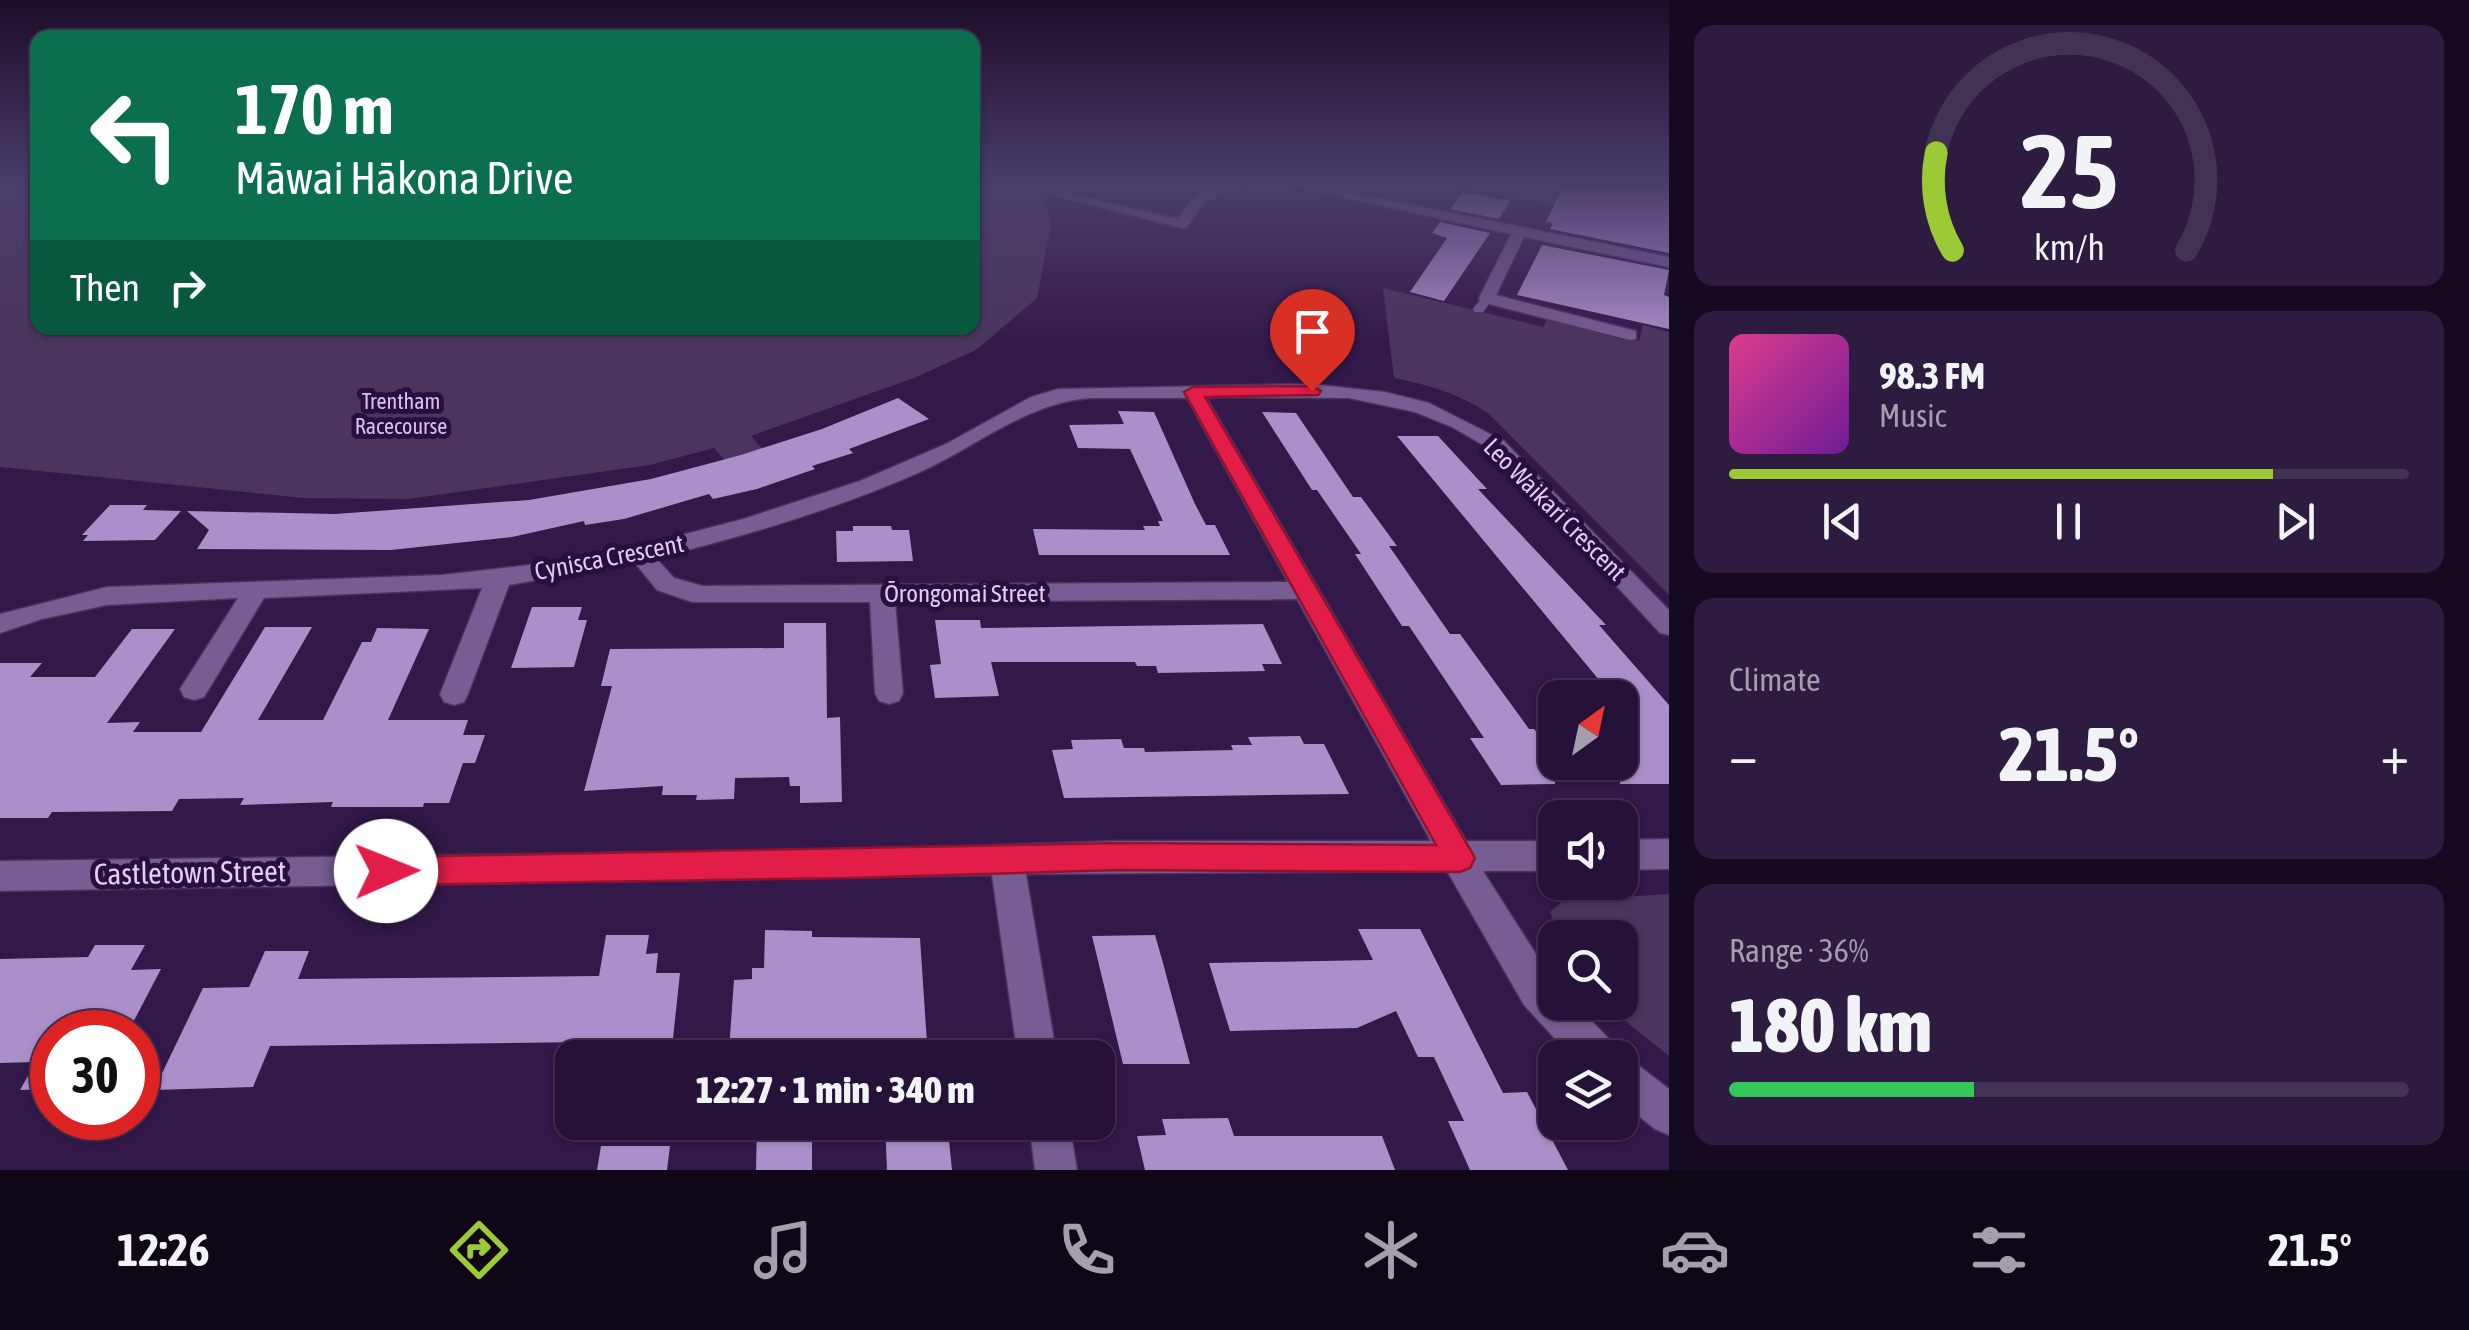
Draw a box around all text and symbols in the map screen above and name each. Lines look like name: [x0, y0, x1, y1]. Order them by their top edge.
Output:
text: 170 m: [235, 69, 394, 149]
icon: left: [70, 70, 200, 200]
text: 25: [2020, 111, 2118, 230]
text: Māwai Hākona Drive: [235, 152, 573, 204]
text: km/h: [2034, 227, 2104, 268]
icon: right: [160, 260, 215, 315]
text: Then: [70, 266, 140, 309]
pin: [1270, 289, 1355, 392]
icon: arrive: [1285, 304, 1340, 359]
text: 98.3 FM: [1879, 354, 1985, 397]
park label: Trentham Racecourse: [355, 388, 447, 439]
text: Music: [1879, 397, 1946, 434]
street label: Leo Waikari Crescent: [1478, 432, 1632, 586]
icon: previous: [1815, 494, 1870, 549]
icon: pause: [2041, 494, 2096, 549]
icon: next: [2268, 494, 2323, 549]
street label: Cynisca Crescent: [532, 529, 686, 585]
street label: Ōrongomai Street: [884, 579, 1046, 607]
text: Climate: [1729, 661, 1821, 698]
north arrow: [1538, 680, 1638, 780]
map controls: [1538, 680, 1638, 1140]
text: 21.5°: [1999, 711, 2139, 797]
text: −: [1729, 723, 1758, 786]
text: +: [2380, 723, 2409, 786]
button: sound: [1538, 800, 1638, 900]
position arrow: [334, 819, 438, 923]
street label: Castletown Street: [93, 853, 287, 891]
button: search: [1538, 920, 1638, 1020]
text: Range · 36%: [1729, 932, 1869, 969]
text: 180 km: [1729, 982, 1932, 1068]
speed limit sign: 30: [30, 1010, 160, 1140]
button: layers: [1538, 1040, 1638, 1140]
text: 12:27 · 1 min · 340 m: [695, 1068, 975, 1111]
icon: directions: [444, 1215, 514, 1285]
icon: music: [748, 1215, 818, 1285]
icon: phone: [1052, 1215, 1122, 1285]
icon: climate: [1356, 1215, 1426, 1285]
icon: car: [1660, 1215, 1730, 1285]
icon: filters: [1964, 1215, 2034, 1285]
text: 12:26: [117, 1224, 210, 1276]
text: 21.5°: [2268, 1224, 2352, 1276]

